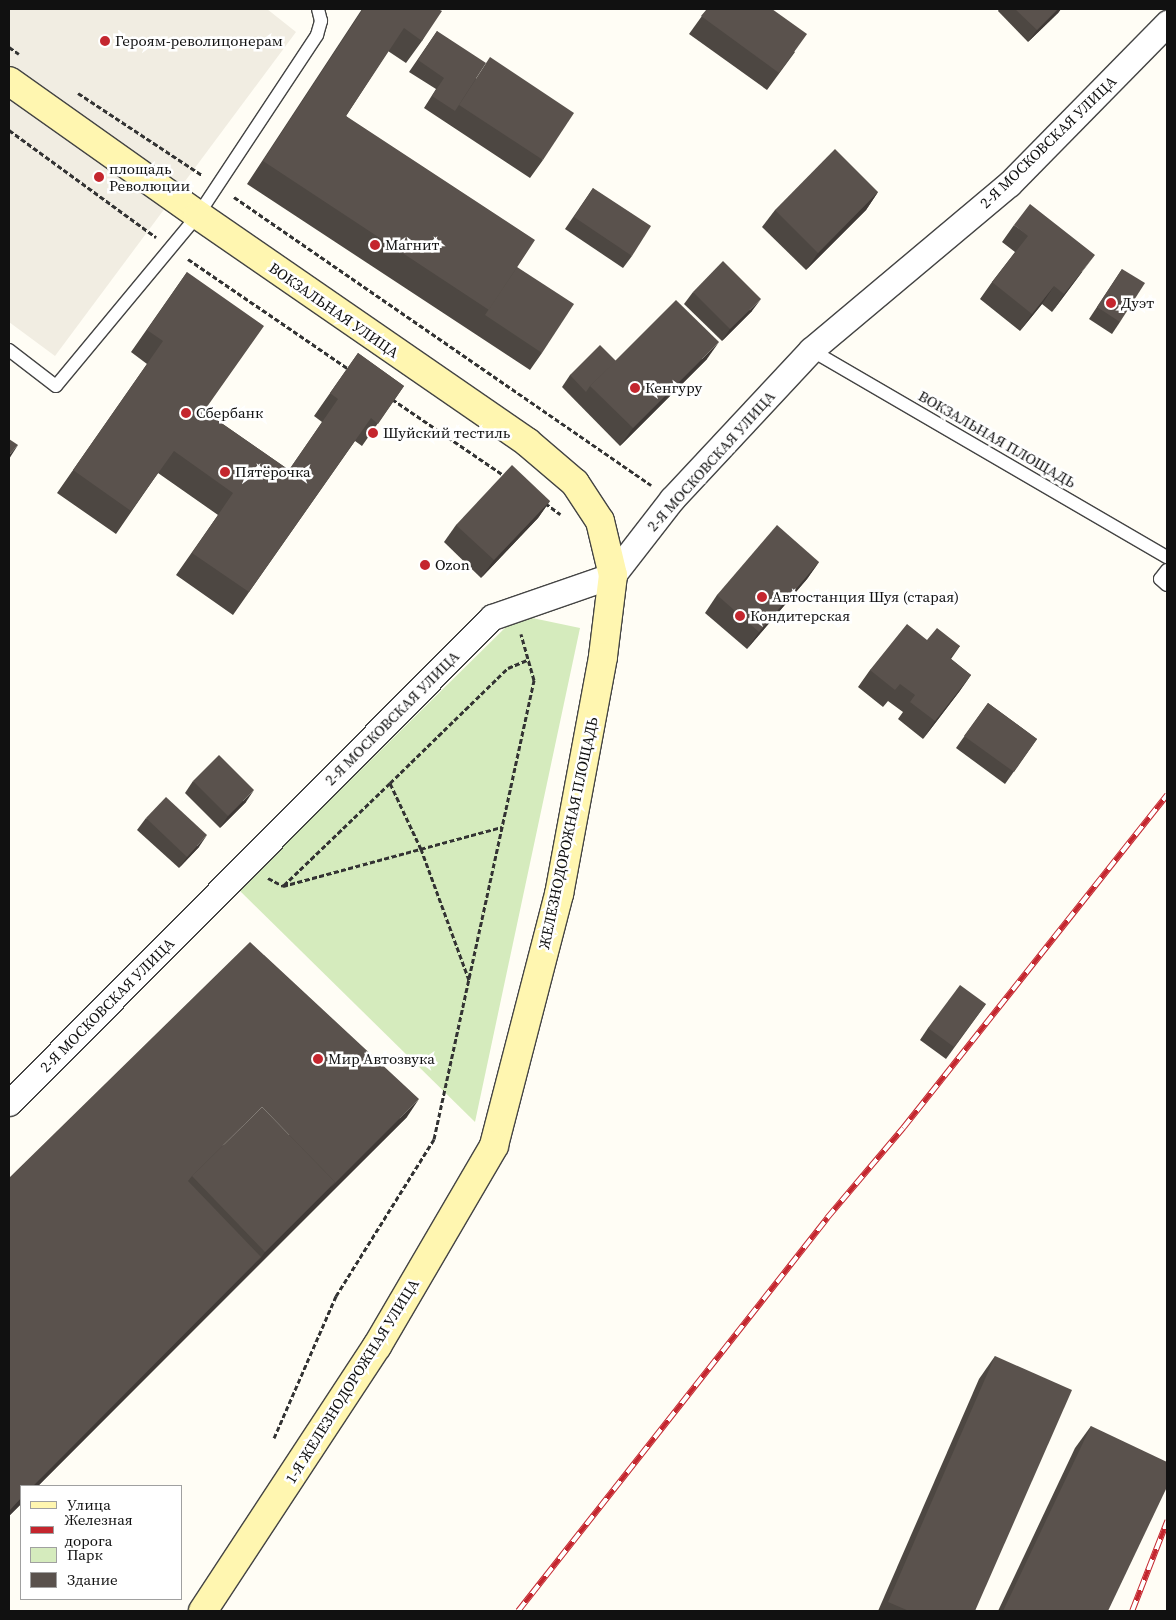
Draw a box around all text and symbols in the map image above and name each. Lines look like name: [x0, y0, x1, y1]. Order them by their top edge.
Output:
place label: Героям-револицонерам: [115, 32, 283, 50]
marker: Героям-револицонерам: [99, 35, 111, 47]
street label: 2-Я МОСКОВСКАЯ УЛИЦА: [976, 72, 1120, 212]
place label: площадь Революции: [109, 159, 190, 194]
marker: площадь Революции: [93, 171, 105, 183]
place label: Магнит: [385, 236, 439, 254]
marker: Магнит: [369, 239, 381, 251]
street label: ВОКЗАЛЬНАЯ УЛИЦА: [266, 258, 402, 362]
place label: Дуэт: [1121, 294, 1154, 312]
marker: Дуэт: [1105, 297, 1117, 309]
place label: Кенгуру: [645, 379, 702, 397]
marker: Кенгуру: [629, 382, 641, 394]
street label: 2-Я МОСКОВСКАЯ УЛИЦА: [643, 387, 779, 535]
street label: ВОКЗАЛЬНАЯ ПЛОЩАДЬ: [915, 387, 1079, 491]
place label: Сбербанк: [196, 404, 263, 422]
marker: Сбербанк: [180, 407, 192, 419]
place label: Шуйский тестиль: [383, 424, 510, 442]
marker: Шуйский тестиль: [367, 427, 379, 439]
place label: Пятёрочка: [235, 463, 311, 481]
marker: Пятёрочка: [219, 466, 231, 478]
place label: Ozon: [435, 556, 470, 574]
marker: Ozon: [419, 559, 431, 571]
place label: Автостанция Шуя (старая): [772, 588, 959, 606]
marker: Автостанция Шуя (старая): [756, 591, 768, 603]
place label: Кондитерская: [750, 607, 850, 625]
marker: Кондитерская: [734, 610, 746, 622]
street label: 2-Я МОСКОВСКАЯ УЛИЦА: [321, 647, 463, 789]
street label: ЖЕЛЕЗНОДОРОЖНАЯ ПЛОЩАДЬ: [535, 715, 601, 951]
street label: 2-Я МОСКОВСКАЯ УЛИЦА: [36, 934, 178, 1076]
place label: Мир Автозвука: [328, 1050, 435, 1068]
marker: Мир Автозвука: [312, 1053, 324, 1065]
street label: 1-Я ЖЕЛЕЗНОДОРОЖНАЯ УЛИЦА: [281, 1275, 423, 1487]
legend: [20, 1485, 182, 1600]
text: Улица: [67, 1494, 111, 1515]
text: Железная дорога: [64, 1509, 133, 1551]
text: Парк: [67, 1544, 103, 1565]
text: Здание: [67, 1569, 118, 1590]

